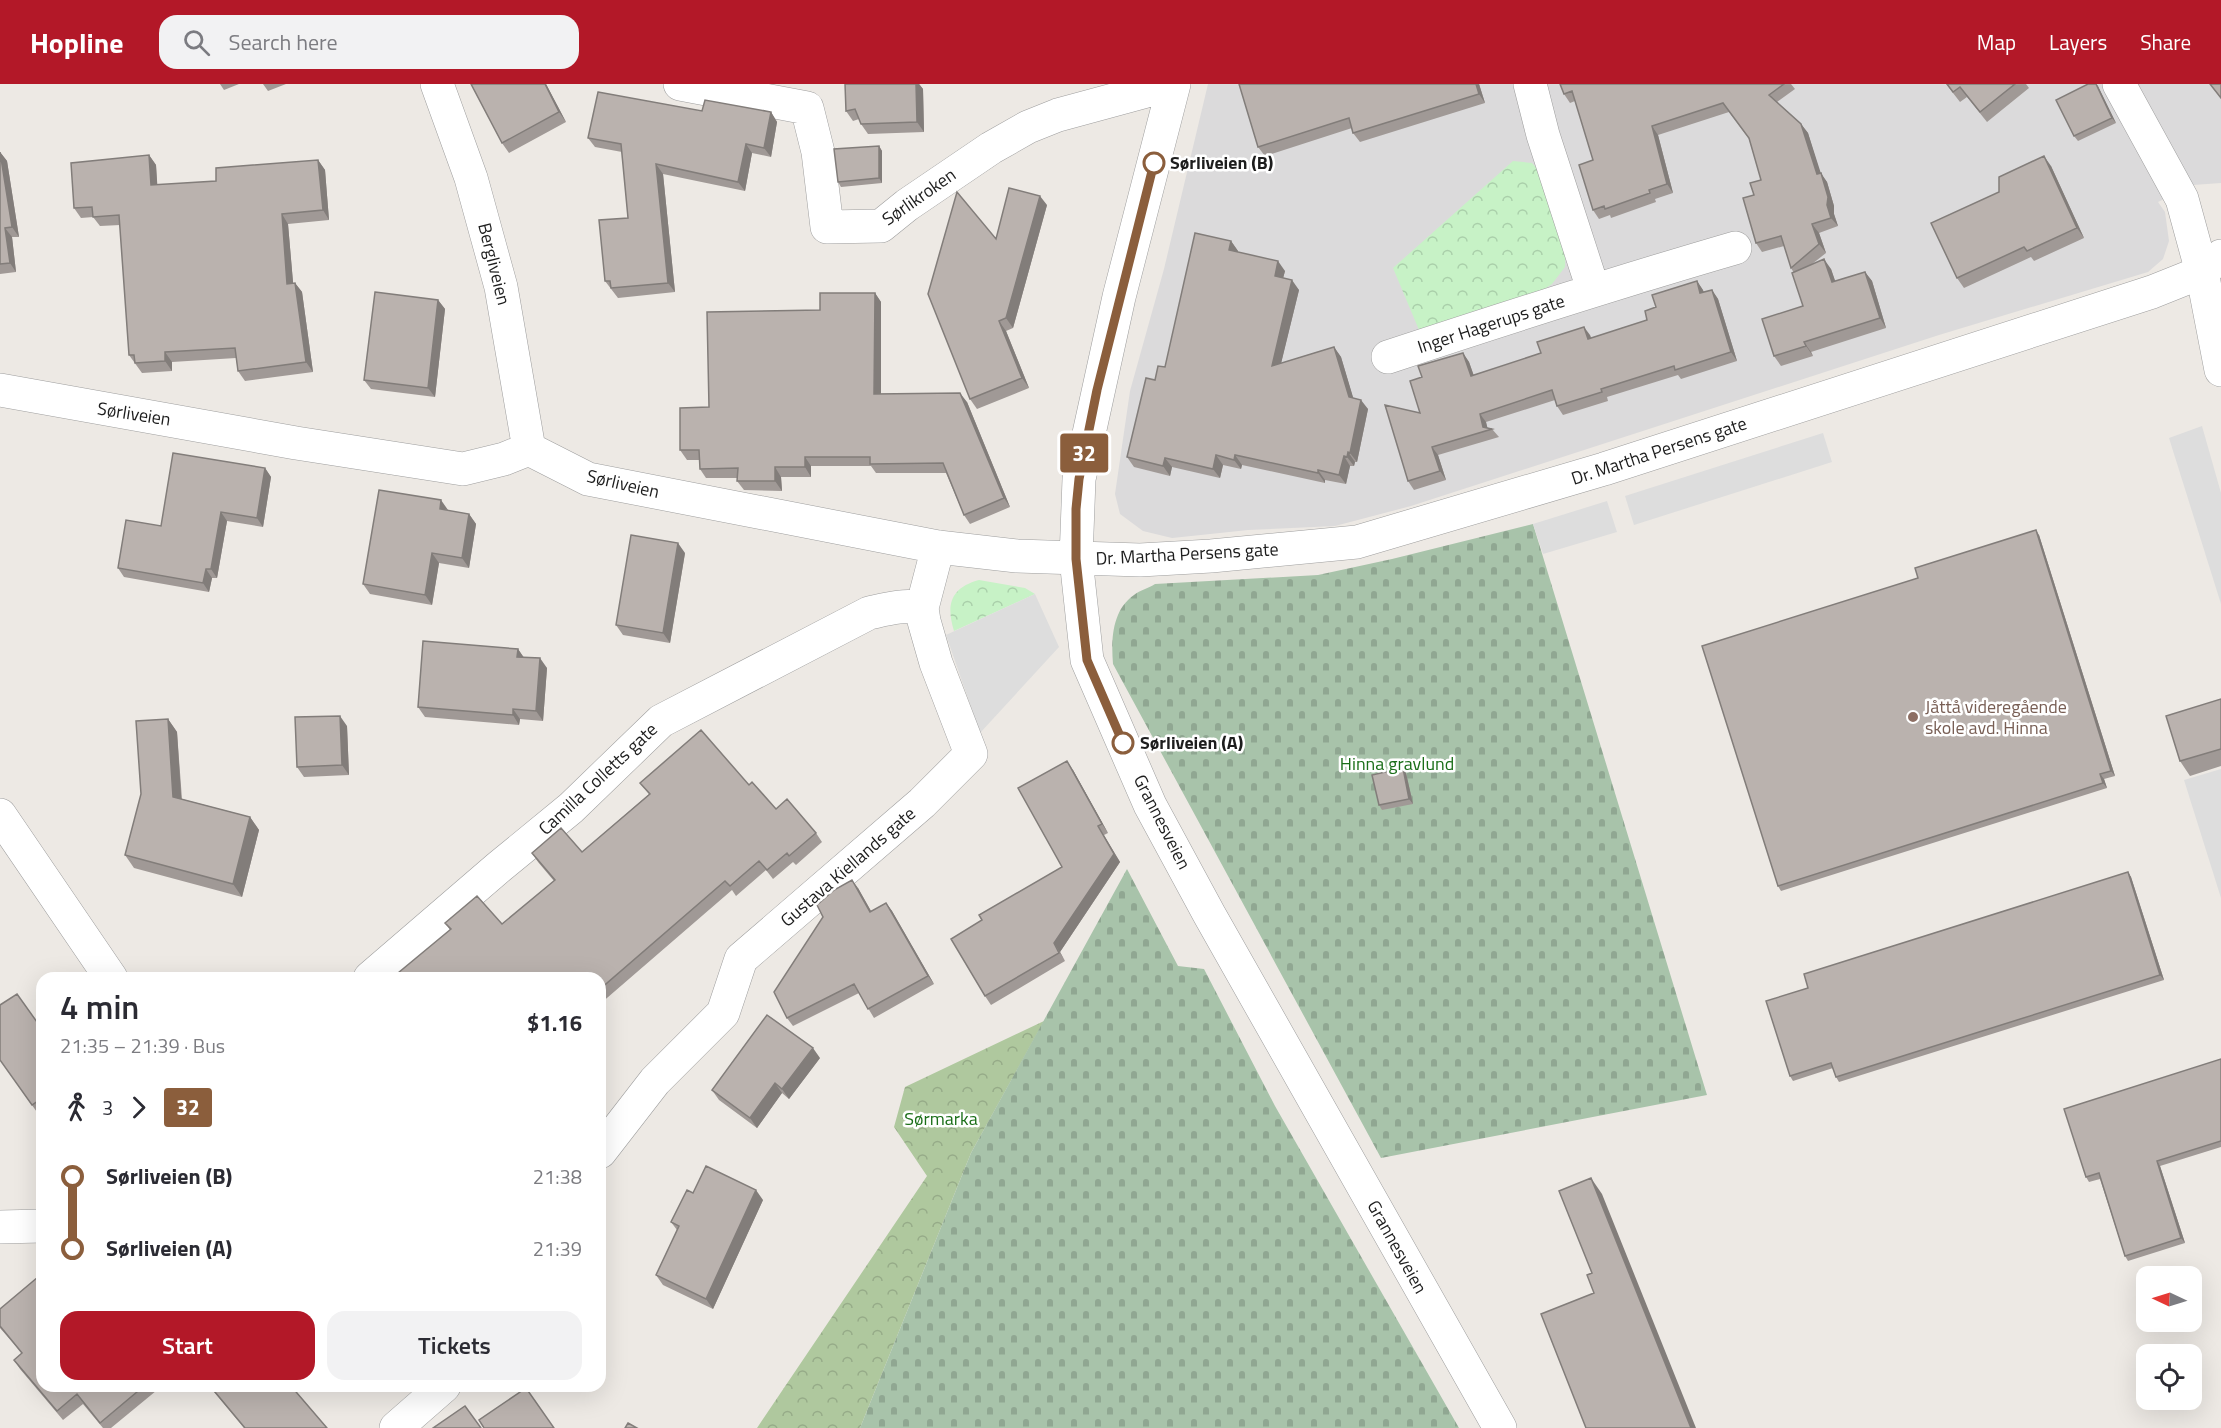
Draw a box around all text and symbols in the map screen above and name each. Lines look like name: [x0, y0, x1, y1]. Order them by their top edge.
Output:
search box: [159, 15, 579, 69]
text: Hopline: [30, 21, 123, 64]
text: Search here: [228, 25, 338, 59]
icon: search: [180, 26, 213, 59]
text: Map: [1977, 26, 2016, 58]
text: Layers: [2049, 26, 2107, 58]
text: Share: [2140, 26, 2191, 58]
place label: Sørliveien (B): [1170, 149, 1273, 176]
marker: Sørliveien (B): [1143, 152, 1165, 174]
street label: Sørlikroken: [876, 161, 961, 232]
street label: Bergliveien: [471, 220, 518, 308]
street label: Inger Hagerups gate: [1414, 287, 1568, 360]
street label: Sørliveien: [95, 394, 173, 433]
street label: Dr. Martha Persens gate: [1568, 409, 1750, 492]
line badge: 32: [1057, 434, 1111, 472]
text: 32: [1072, 437, 1096, 469]
street label: Sørliveien: [584, 462, 662, 505]
street label: Dr. Martha Persens gate: [1095, 535, 1279, 572]
place label: Jåttå videregående skole avd. Hinna: [1925, 693, 2067, 741]
marker: Jåttå videregående skole avd. Hinna: [1906, 710, 1920, 724]
street label: Camilla Colletts gate: [532, 716, 663, 841]
place label: Sørliveien (A): [1140, 729, 1243, 756]
marker: Sørliveien (A): [1112, 732, 1134, 754]
park label: Hinna gravlund: [1340, 750, 1454, 777]
street label: Grannesveien: [1127, 770, 1198, 874]
street label: Gustava Kiellands gate: [774, 800, 921, 933]
text: 4 min: [60, 982, 139, 1032]
text: $1.16: [527, 1006, 582, 1040]
text: 21:35 – 21:39 · Bus: [60, 1030, 225, 1061]
icon: walk: [60, 1091, 93, 1124]
icon: forward: [122, 1091, 155, 1124]
text: 32: [176, 1091, 200, 1123]
text: 3: [102, 1092, 113, 1123]
park label: Sørmarka: [904, 1105, 978, 1132]
text: Sørliveien (B): [106, 1159, 232, 1193]
text: 21:38: [533, 1161, 582, 1192]
street label: Grannesveien: [1361, 1195, 1434, 1298]
text: Sørliveien (A): [106, 1231, 232, 1265]
text: 21:39: [533, 1233, 582, 1264]
north arrow: [2136, 1266, 2202, 1332]
map controls: [2136, 1266, 2202, 1410]
button: Start: [60, 1311, 315, 1380]
button: Tickets: [327, 1311, 582, 1380]
button: locate: [2136, 1344, 2202, 1410]

